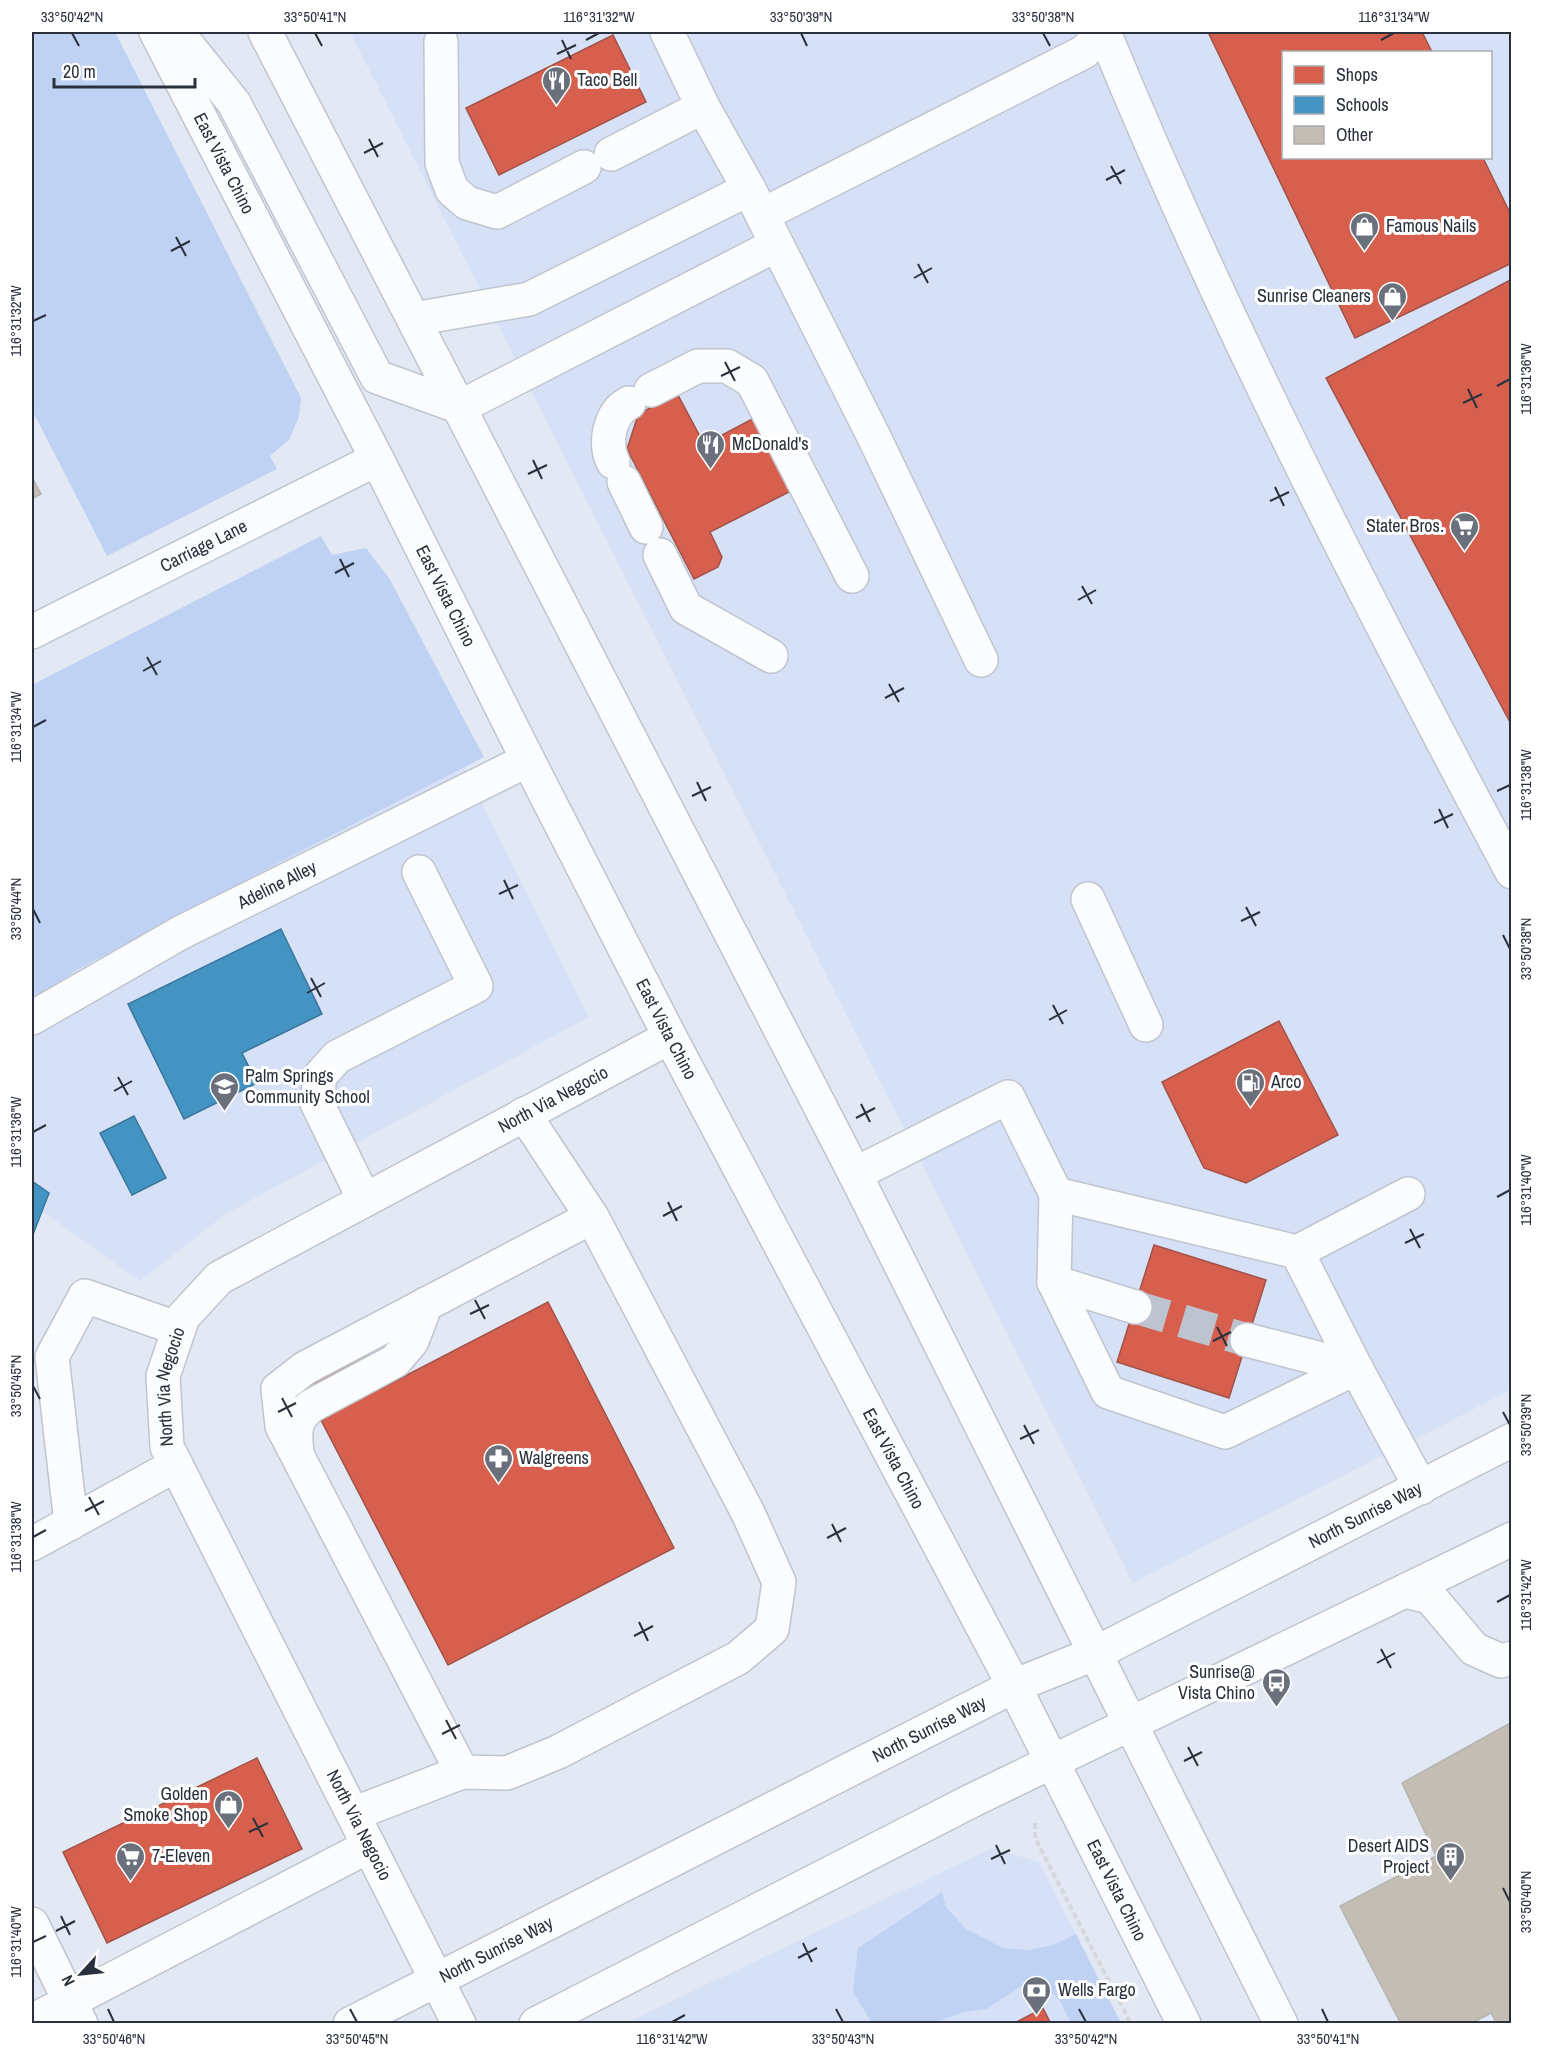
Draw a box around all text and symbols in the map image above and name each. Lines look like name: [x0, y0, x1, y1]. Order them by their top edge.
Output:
text: 33°50'42"N: [41, 6, 103, 27]
text: 33°50'41"N: [284, 6, 346, 27]
text: 116°31'32"W: [563, 6, 635, 27]
text: 33°50'39"N: [770, 6, 832, 27]
text: 33°50'38"N: [1012, 6, 1074, 27]
text: 116°31'34"W: [1358, 6, 1430, 27]
scale bar: [54, 51, 195, 89]
legend: [1282, 51, 1492, 159]
text: 20 m: [63, 59, 96, 84]
text: Shops: [1336, 62, 1378, 87]
restaurant icon: Taco Bell: [540, 64, 572, 106]
place label: Taco Bell: [577, 67, 637, 92]
text: Schools: [1336, 92, 1389, 117]
street label: East Vista Chino: [188, 108, 261, 218]
text: Other: [1336, 122, 1373, 147]
shop icon: Famous Nails: [1349, 210, 1381, 252]
place label: Famous Nails: [1386, 213, 1476, 238]
shop icon: Sunrise Cleaners: [1376, 280, 1408, 322]
place label: Sunrise Cleaners: [1257, 283, 1371, 308]
text: 116°31'32"W: [5, 285, 26, 357]
text: 116°31'36"W: [1515, 343, 1536, 415]
restaurant icon: McDonald's: [695, 428, 727, 470]
place label: McDonald's: [732, 431, 809, 456]
supermarket icon: Stater Bros.: [1449, 510, 1481, 552]
street label: Carriage Lane: [156, 513, 251, 578]
place label: Stater Bros.: [1366, 513, 1444, 538]
street label: East Vista Chino: [410, 541, 482, 651]
text: 116°31'34"W: [5, 691, 26, 763]
text: 116°31'38"W: [1515, 749, 1536, 821]
street label: Adeline Alley: [232, 854, 321, 915]
text: 33°50'44"N: [5, 878, 26, 940]
text: 33°50'38"N: [1515, 918, 1536, 980]
street label: East Vista Chino: [630, 974, 703, 1084]
street label: North Via Negocio: [493, 1059, 612, 1139]
place label: Palm Springs Community School: [245, 1063, 370, 1109]
fuel station icon: Arco: [1234, 1066, 1266, 1108]
place label: Arco: [1270, 1069, 1301, 1094]
school or university icon: Palm Springs Community School: [208, 1070, 240, 1112]
text: 116°31'36"W: [5, 1096, 26, 1168]
text: 116°31'40"W: [1515, 1154, 1536, 1226]
street label: North Via Negocio: [149, 1324, 191, 1447]
text: 33°50'45"N: [5, 1355, 26, 1417]
text: 33°50'39"N: [1515, 1394, 1536, 1456]
street label: East Vista Chino: [857, 1404, 931, 1513]
pharmacy icon: Walgreens: [482, 1442, 514, 1484]
place label: Walgreens: [519, 1445, 589, 1470]
street label: North Sunrise Way: [1304, 1475, 1427, 1554]
text: 116°31'38"W: [5, 1501, 26, 1573]
text: 116°31'42"W: [1515, 1559, 1536, 1631]
place label: Sunrise@ Vista Chino: [1178, 1659, 1255, 1705]
bus stop icon: Sunrise@ Vista Chino: [1260, 1666, 1292, 1708]
street label: North Sunrise Way: [868, 1689, 991, 1768]
street label: North Via Negocio: [321, 1765, 398, 1884]
place label: Golden Smoke Shop: [123, 1781, 208, 1827]
shop icon: Golden Smoke Shop: [213, 1788, 245, 1830]
place label: Desert AIDS Project: [1348, 1833, 1429, 1879]
street label: East Vista Chino: [1081, 1835, 1153, 1945]
supermarket icon: 7-Eleven: [115, 1840, 147, 1882]
building icon: Desert AIDS Project: [1434, 1840, 1466, 1882]
place label: 7-Eleven: [152, 1843, 210, 1868]
text: 33°50'40"N: [1515, 1871, 1536, 1933]
text: 116°31'40"W: [5, 1906, 26, 1978]
street label: North Sunrise Way: [435, 1910, 558, 1988]
north arrow: [51, 1944, 111, 2004]
text: N: [56, 1972, 80, 1990]
bank icon: Wells Fargo: [1021, 1974, 1053, 2016]
place label: Wells Fargo: [1058, 1977, 1136, 2002]
text: 33°50'46"N: [83, 2028, 145, 2049]
text: 33°50'45"N: [326, 2028, 388, 2049]
text: 116°31'42"W: [636, 2028, 708, 2049]
text: 33°50'43"N: [812, 2028, 874, 2049]
text: 33°50'42"N: [1055, 2028, 1117, 2049]
text: 33°50'41"N: [1297, 2028, 1359, 2049]

